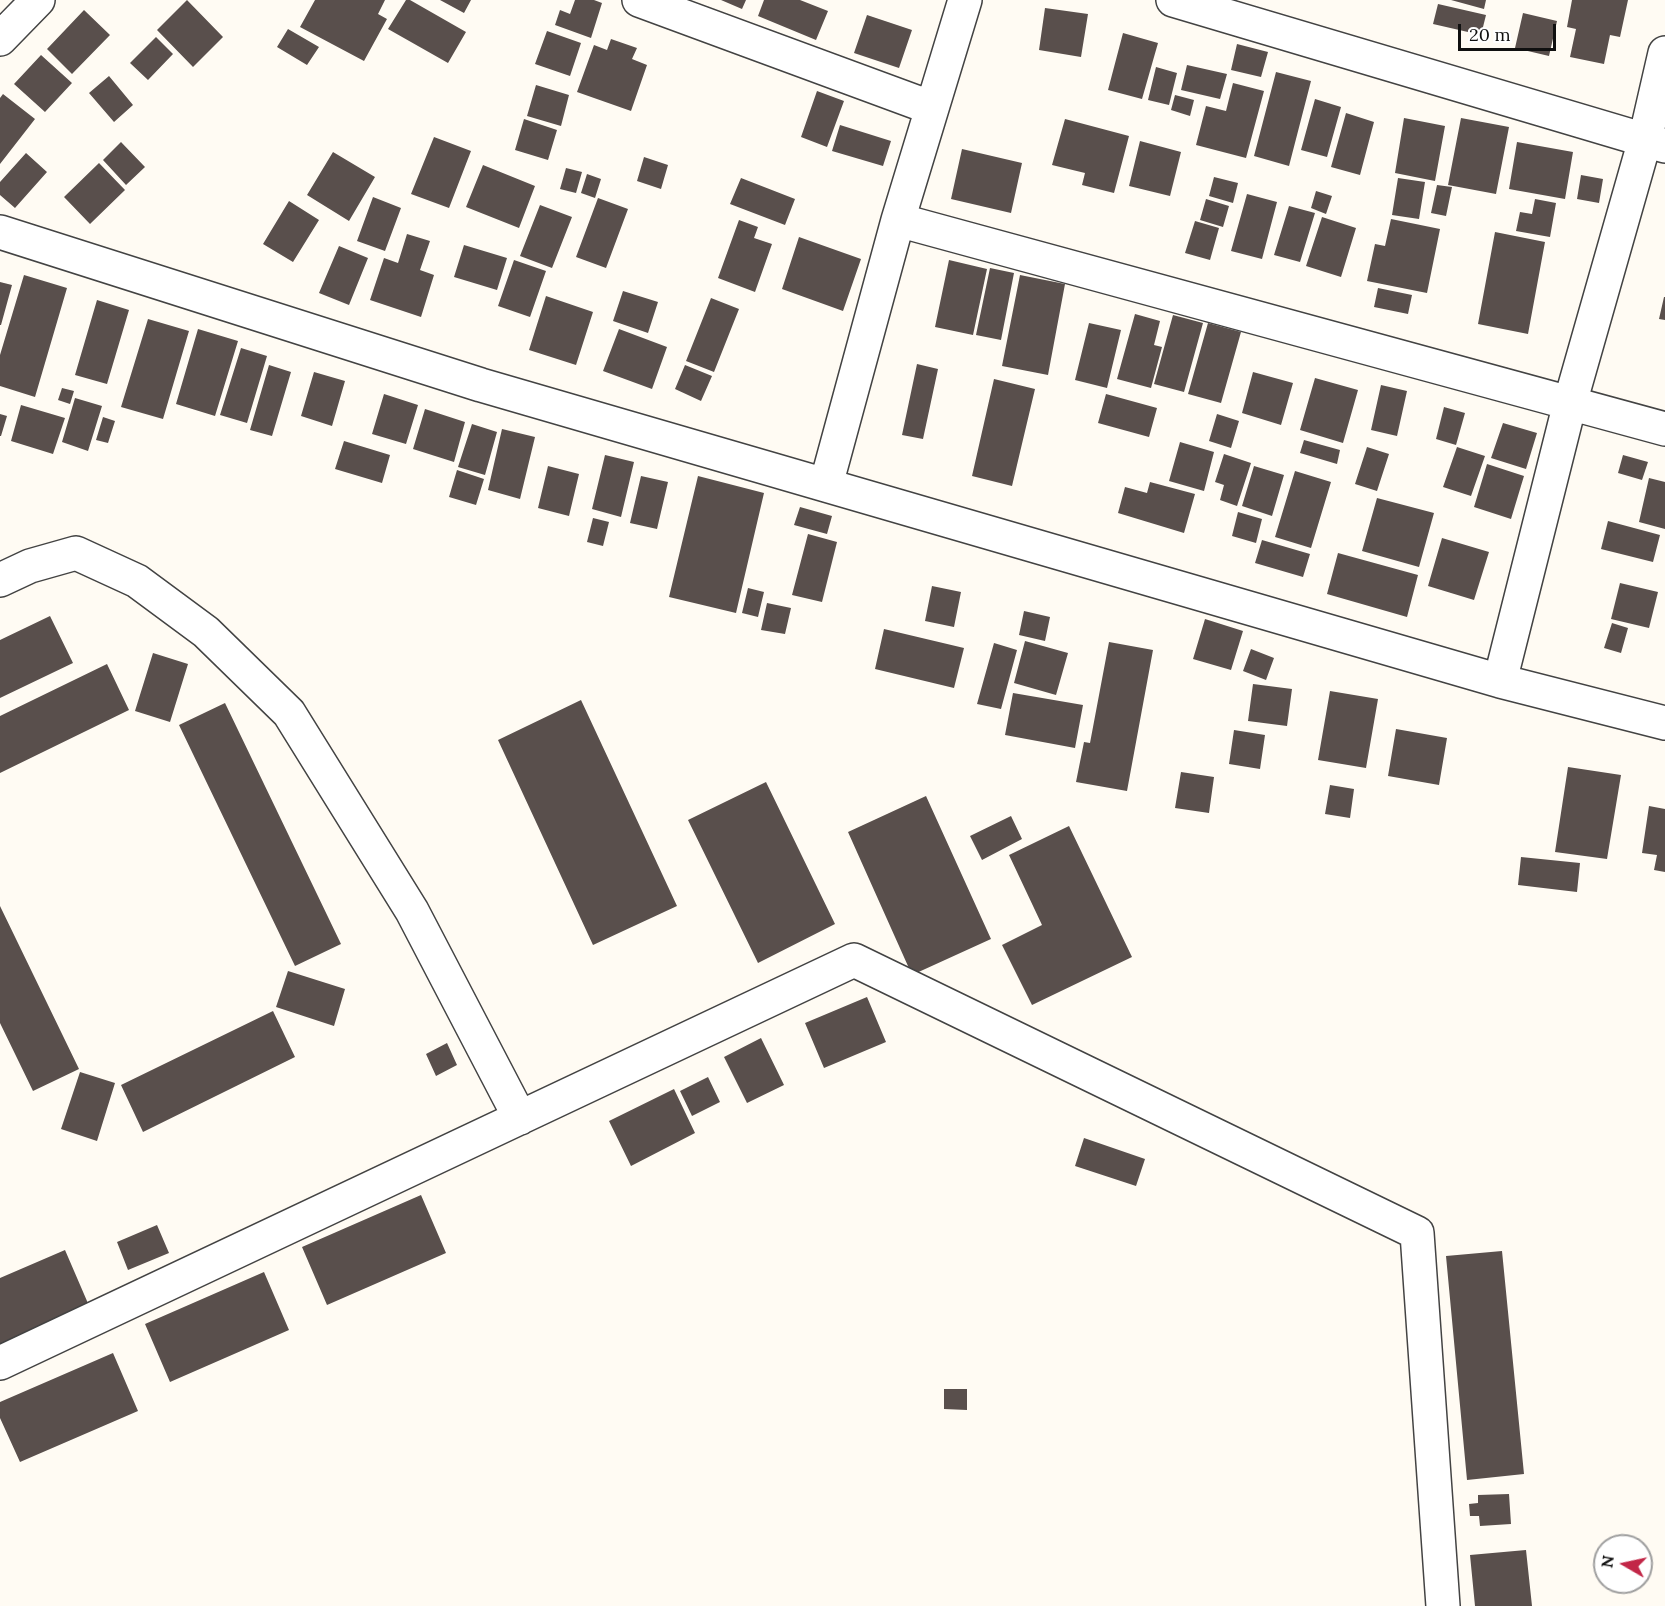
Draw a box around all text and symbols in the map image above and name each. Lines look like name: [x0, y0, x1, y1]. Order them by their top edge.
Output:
scale bar: [1461, 12, 1558, 50]
text: 20 m: [1469, 23, 1511, 46]
north arrow: [1593, 1534, 1653, 1594]
text: N: [1596, 1554, 1618, 1569]

